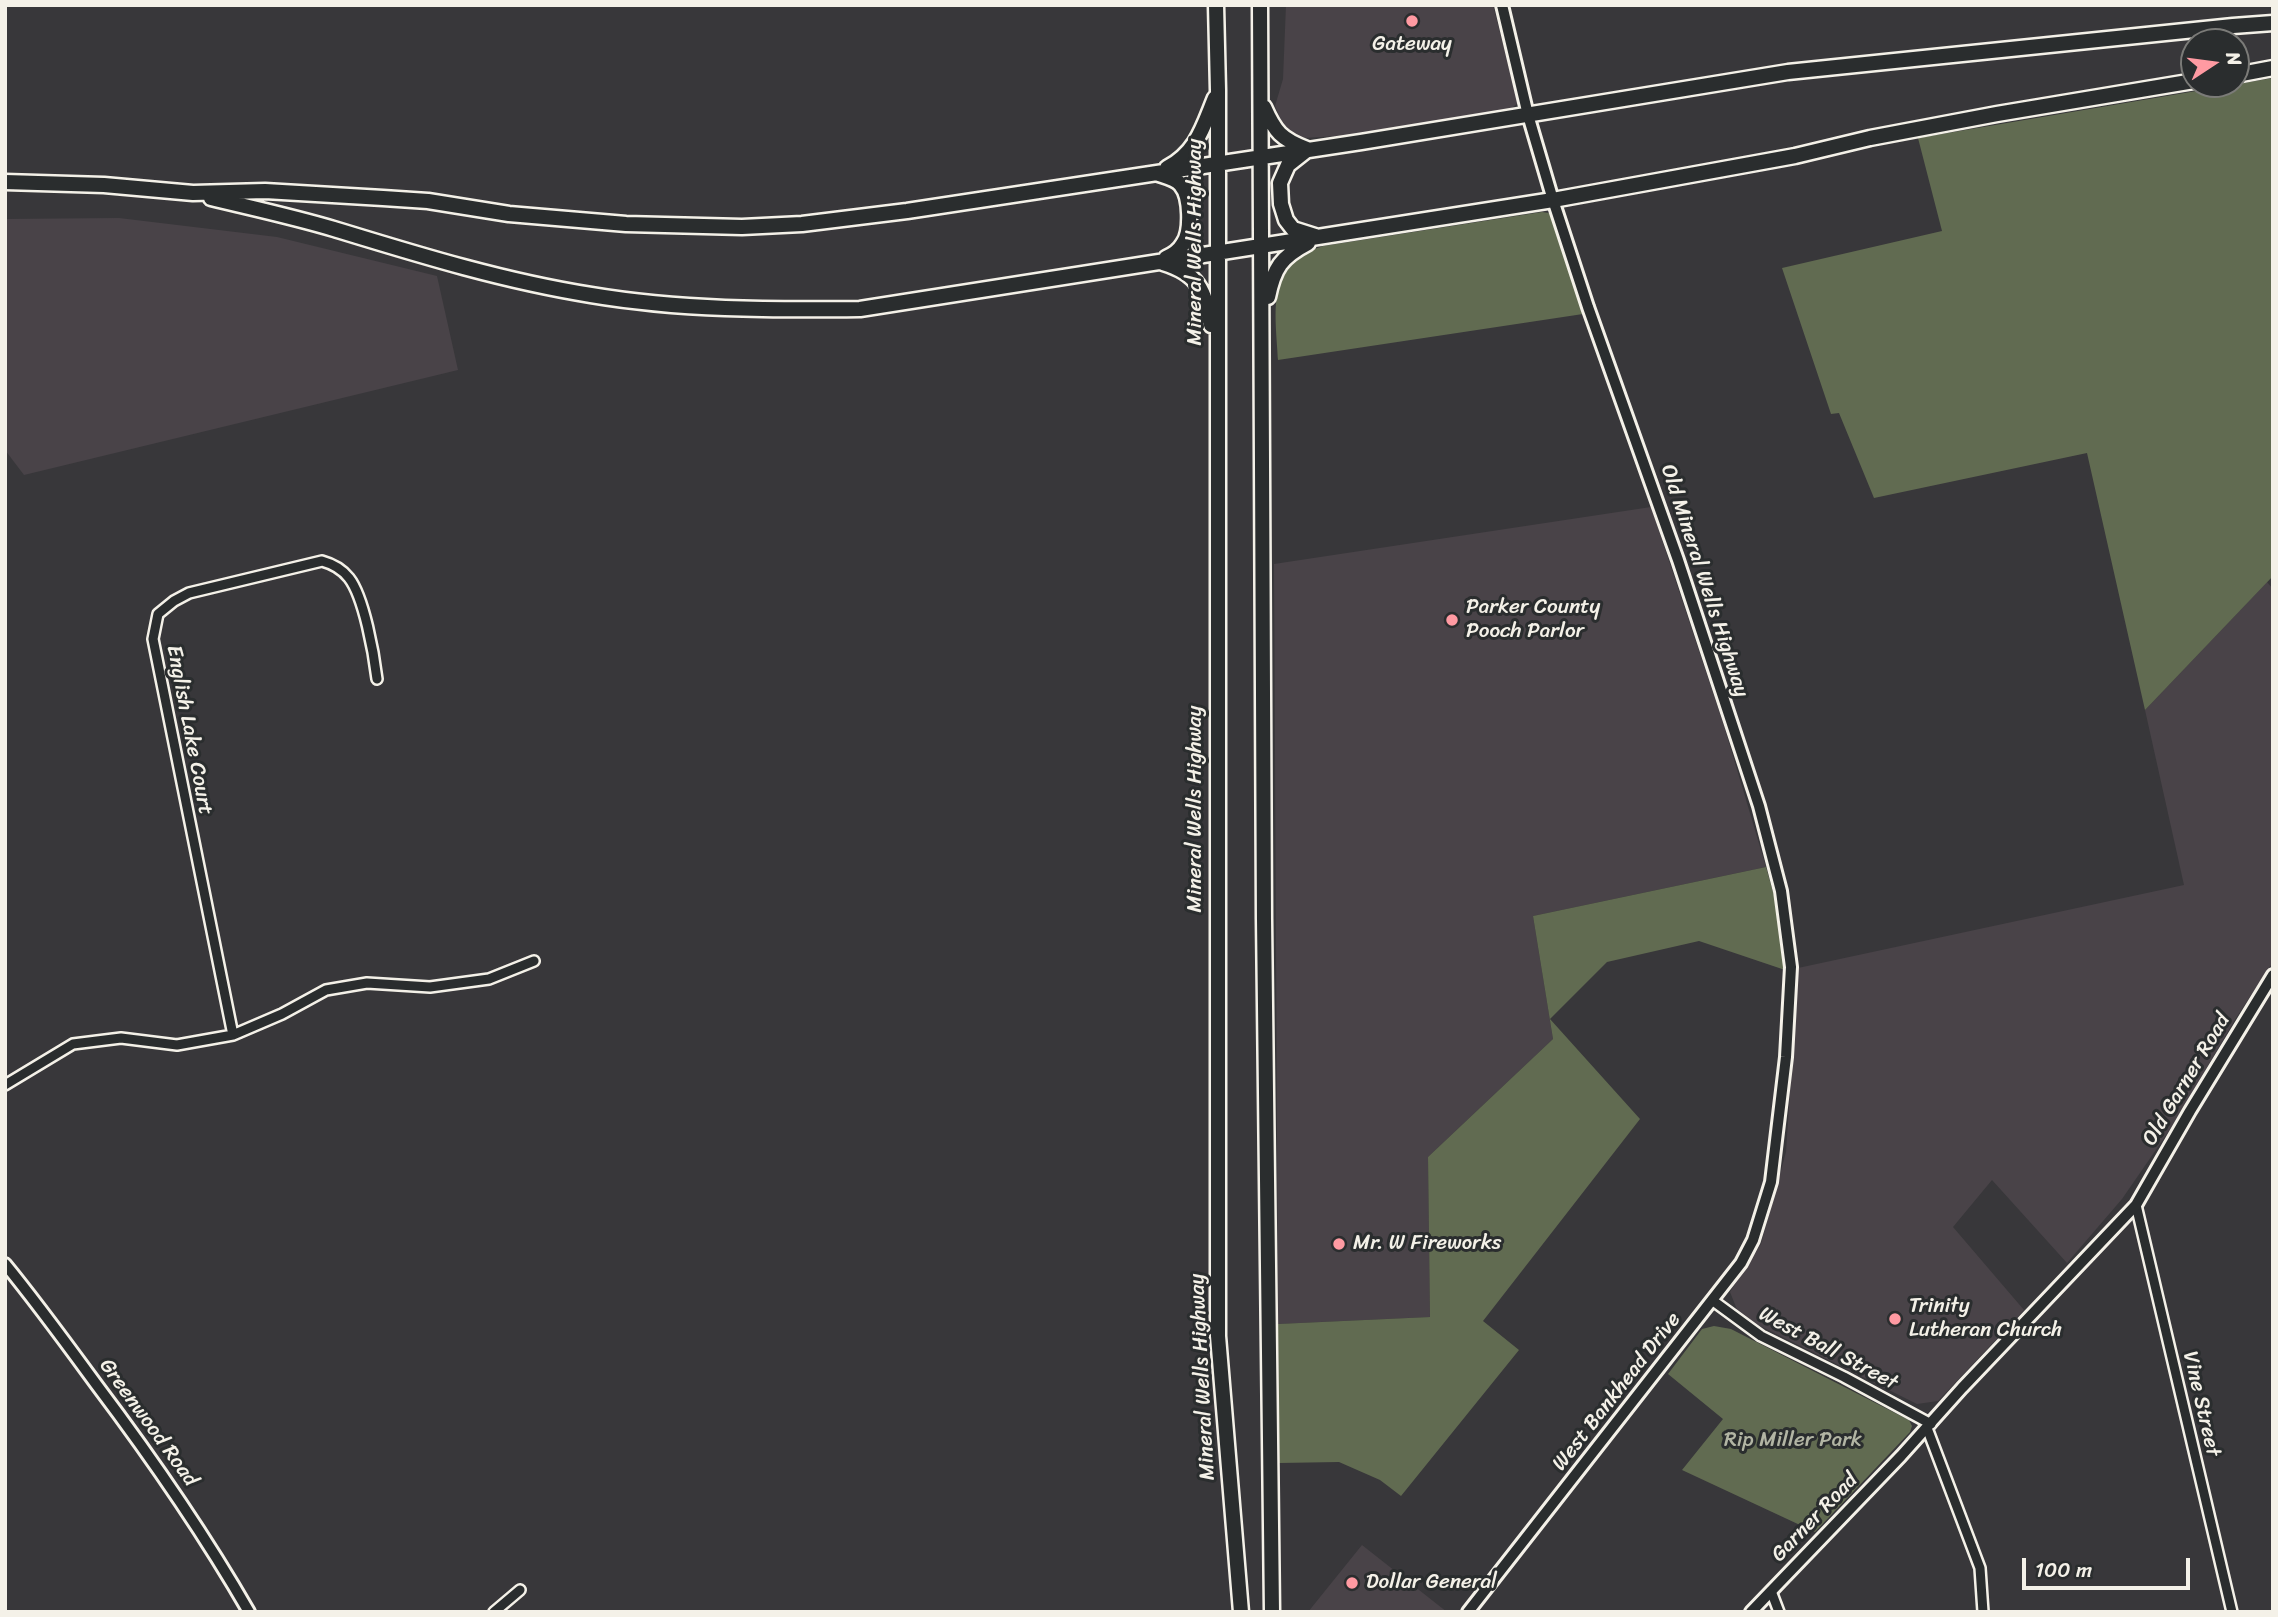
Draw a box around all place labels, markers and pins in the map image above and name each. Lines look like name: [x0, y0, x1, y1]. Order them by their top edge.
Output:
marker: Gateway: [1404, 13, 1420, 29]
place label: Gateway: [1372, 32, 1452, 58]
place label: Parker County Pooch Parlor: [1466, 595, 1600, 645]
marker: Parker County Pooch Parlor: [1444, 612, 1460, 628]
place label: Mr. W Fireworks: [1353, 1231, 1501, 1257]
marker: Mr. W Fireworks: [1331, 1236, 1347, 1252]
place label: Trinity Lutheran Church: [1909, 1294, 2062, 1344]
marker: Trinity Lutheran Church: [1887, 1311, 1903, 1327]
place label: Dollar General: [1366, 1570, 1497, 1596]
marker: Dollar General: [1344, 1575, 1360, 1591]

